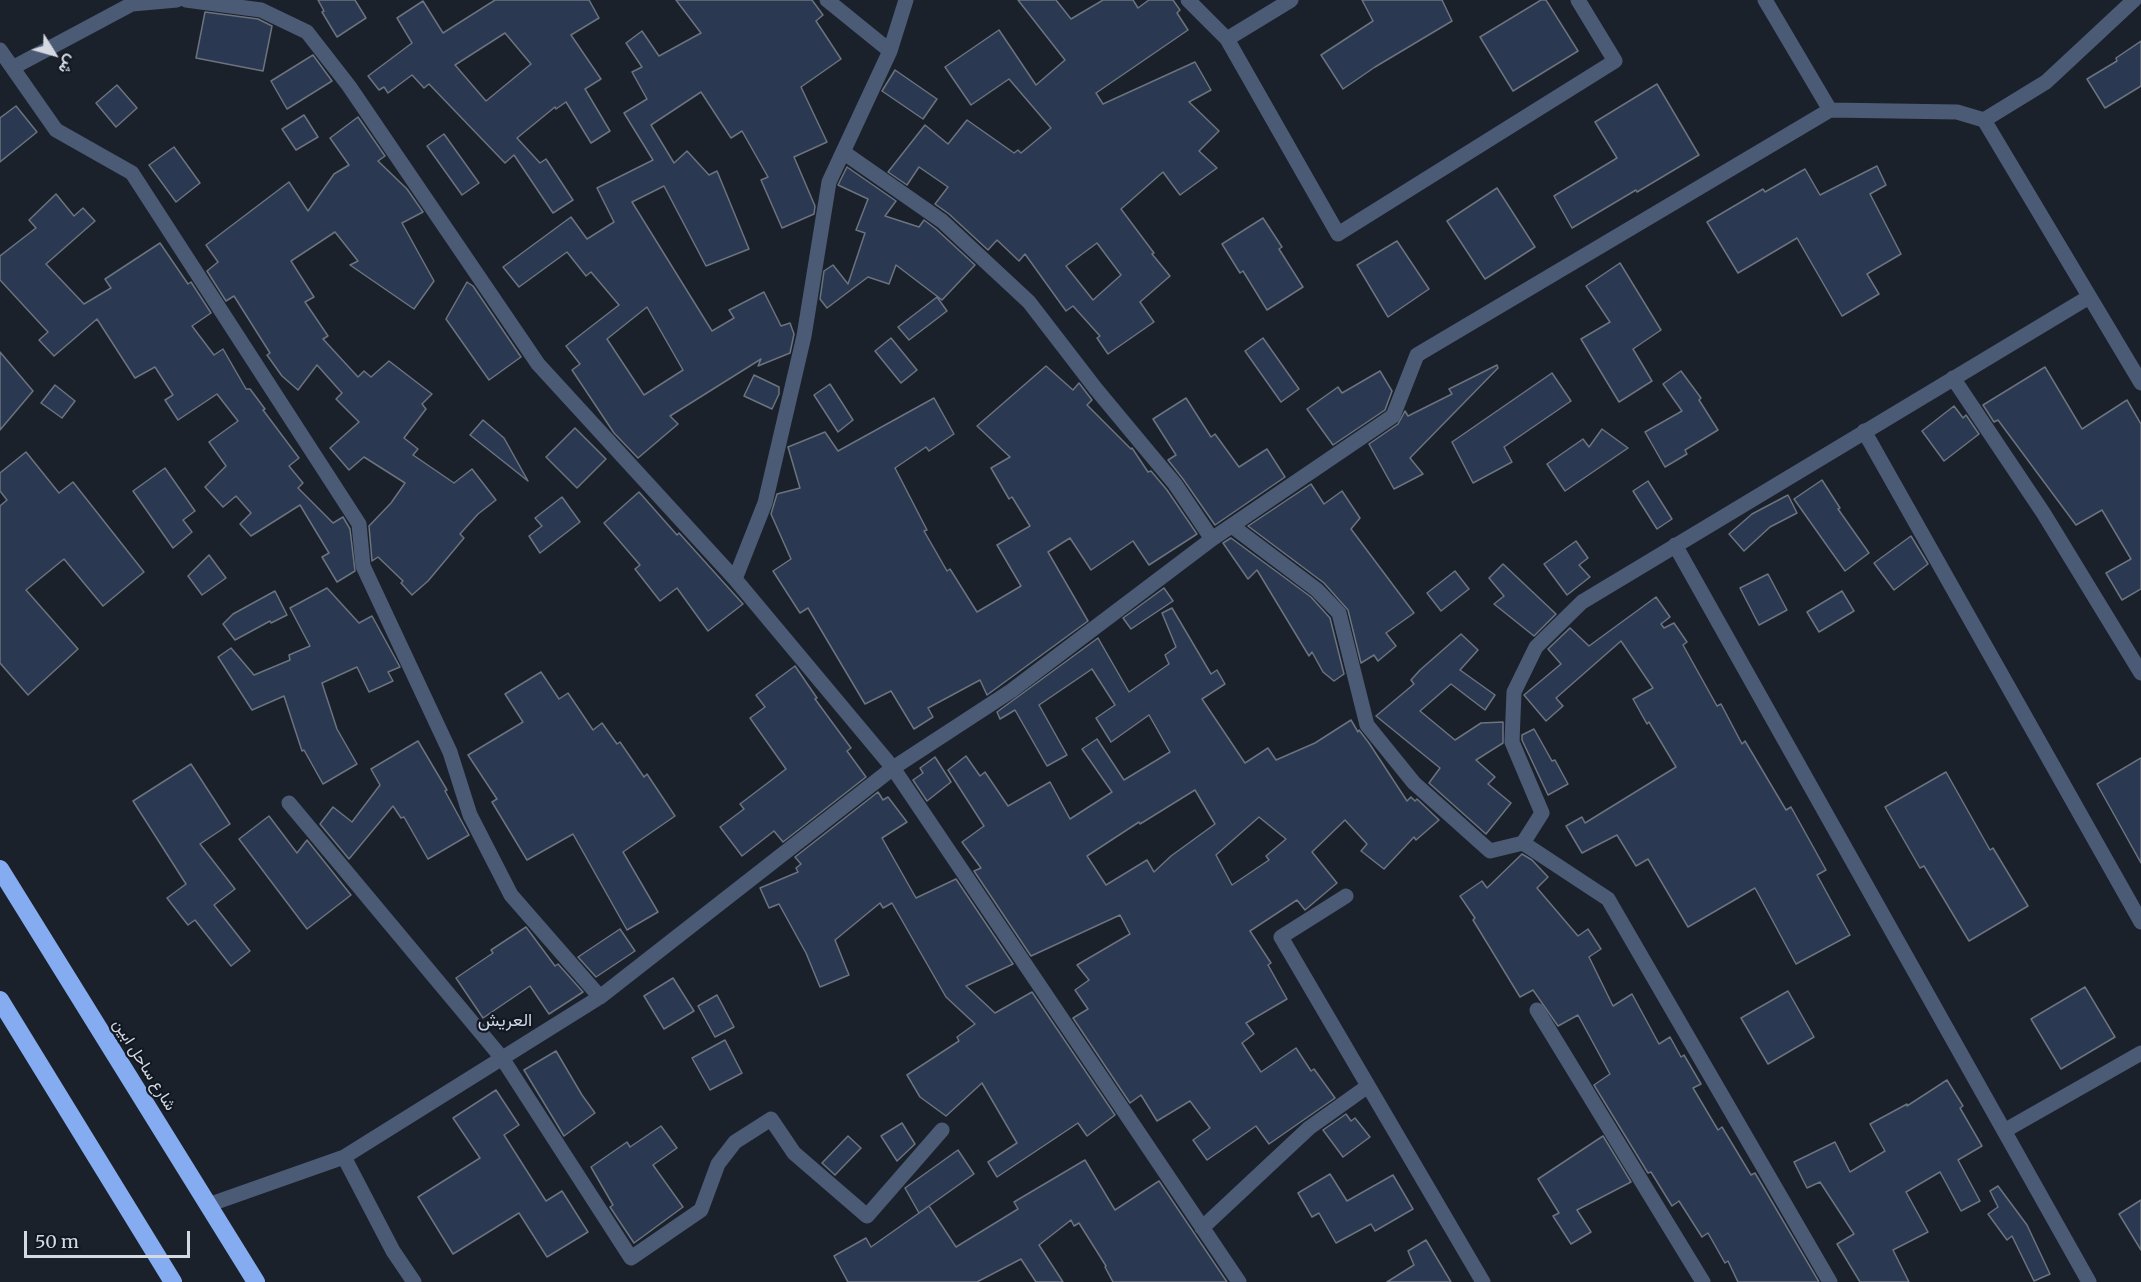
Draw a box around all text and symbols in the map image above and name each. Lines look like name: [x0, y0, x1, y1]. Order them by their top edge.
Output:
north arrow: [24, 24, 84, 84]
text: ش: [55, 51, 82, 79]
district label: العريش: [478, 1010, 532, 1032]
street label: شارع ساحل ابين: [108, 1016, 180, 1114]
scale bar: [27, 1219, 194, 1257]
text: 50 m: [35, 1230, 79, 1253]

